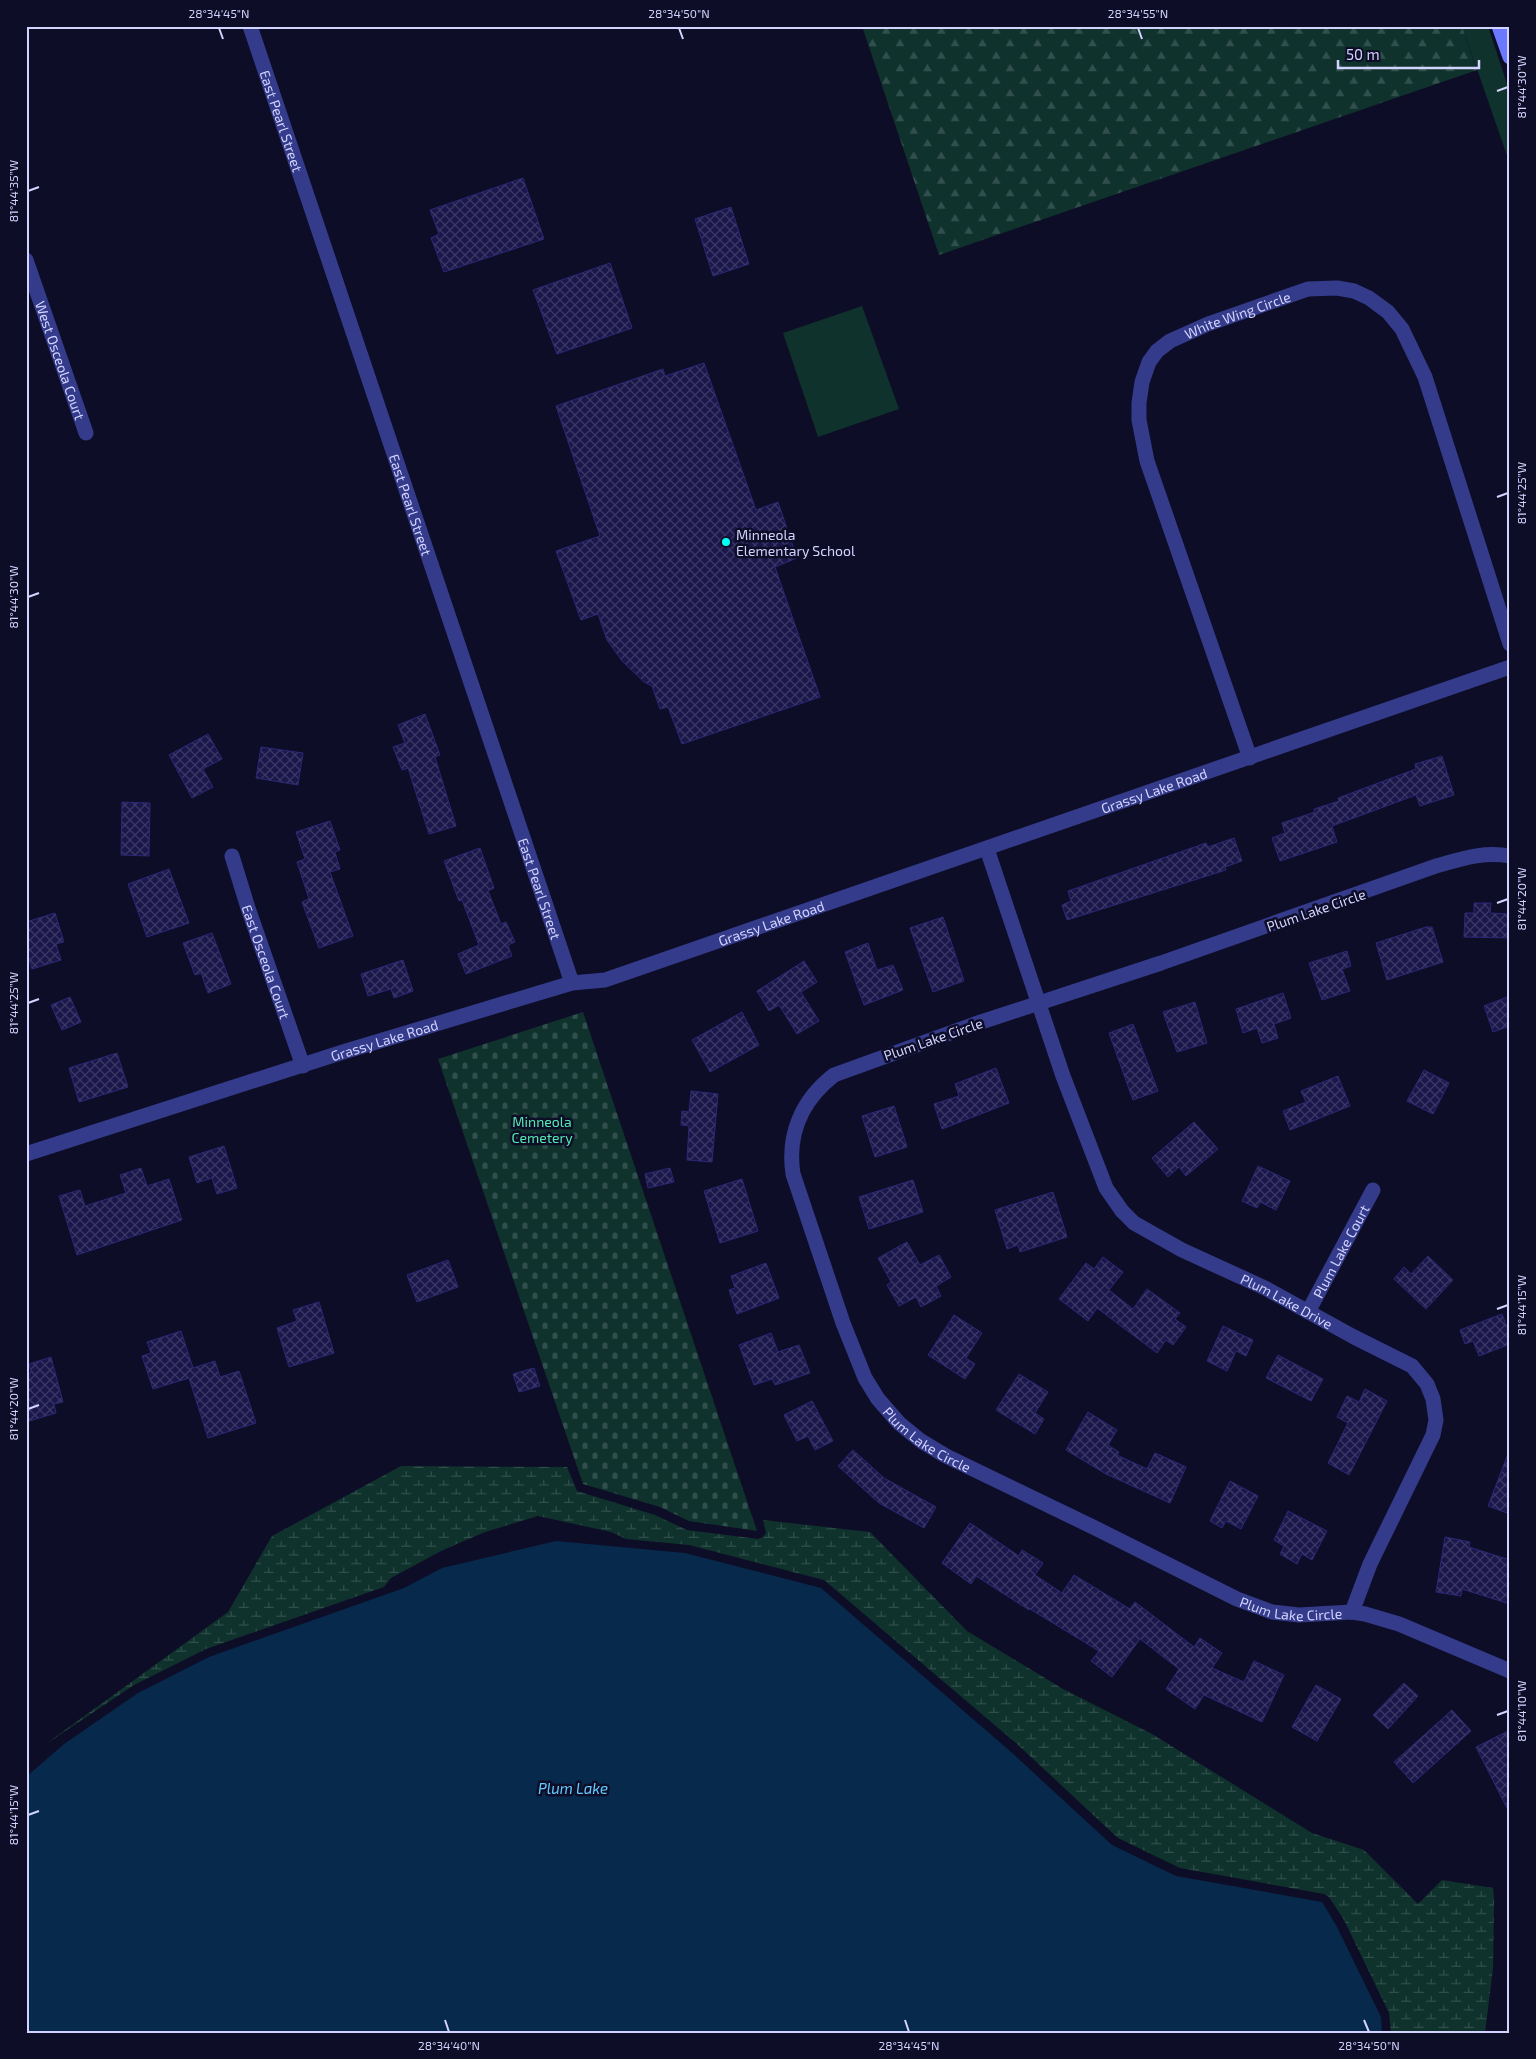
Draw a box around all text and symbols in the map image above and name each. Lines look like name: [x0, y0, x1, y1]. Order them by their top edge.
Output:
text: 28°34'45"N: [188, 6, 250, 20]
text: 28°34'50"N: [648, 6, 710, 20]
text: 28°34'55"N: [1108, 6, 1168, 20]
scale bar: [1338, 38, 1480, 70]
text: 50 m: [1346, 45, 1380, 63]
text: 81°44'30"W: [1514, 55, 1528, 119]
street label: East Pearl Street: [257, 68, 307, 174]
text: 81°44'35"W: [6, 160, 20, 222]
street label: White Wing Circle: [1182, 287, 1293, 342]
street label: West Osceola Court: [32, 298, 89, 422]
street label: East Pearl Street: [386, 452, 436, 558]
text: 81°44'25"W: [1514, 462, 1528, 524]
place label: Minneola Elementary School: [736, 526, 856, 559]
marker: Minneola Elementary School: [720, 536, 732, 548]
text: 81°44'30"W: [6, 565, 20, 629]
street label: Grassy Lake Road: [1098, 764, 1209, 816]
street label: East Pearl Street: [515, 836, 565, 941]
text: 81°44'20"W: [1514, 867, 1528, 931]
street label: Plum Lake Circle: [1264, 885, 1368, 935]
street label: Grassy Lake Road: [716, 896, 826, 949]
street label: East Osceola Court: [239, 902, 294, 1021]
text: 81°44'25"W: [6, 972, 20, 1034]
street label: Plum Lake Circle: [881, 1014, 985, 1064]
street label: Grassy Lake Road: [328, 1015, 440, 1064]
park label: Minneola Cemetery: [511, 1113, 573, 1146]
street label: Plum Lake Court: [1309, 1202, 1372, 1301]
street label: Plum Lake Drive: [1238, 1270, 1336, 1332]
text: 81°44'15"W: [1514, 1275, 1528, 1335]
text: 81°44'20"W: [6, 1377, 20, 1441]
street label: Plum Lake Circle: [880, 1403, 974, 1475]
street label: Plum Lake Circle: [1238, 1592, 1343, 1624]
text: 81°44'10"W: [1514, 1680, 1528, 1742]
water label: Plum Lake: [538, 1779, 608, 1797]
text: 81°44'15"W: [6, 1785, 20, 1845]
text: 28°34'40"N: [418, 2038, 480, 2052]
text: 28°34'45"N: [878, 2038, 940, 2052]
text: 28°34'50"N: [1338, 2038, 1400, 2052]

